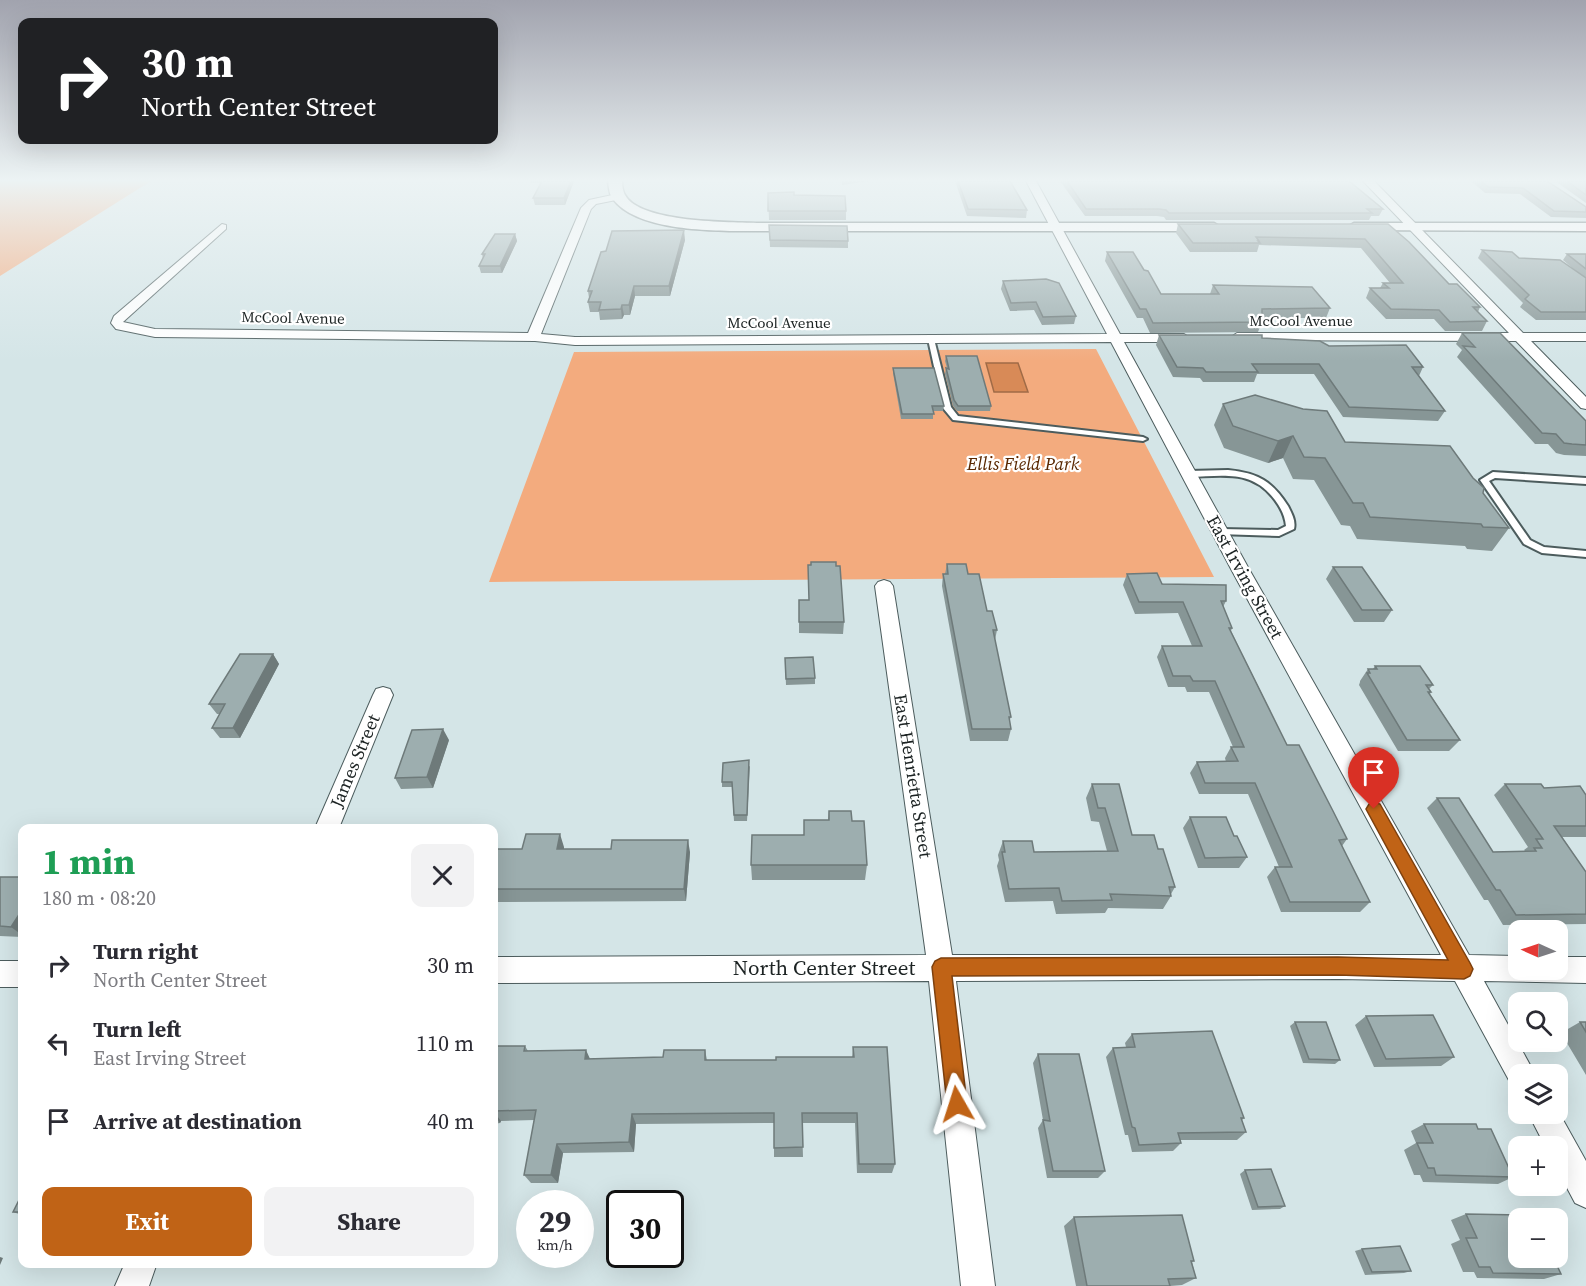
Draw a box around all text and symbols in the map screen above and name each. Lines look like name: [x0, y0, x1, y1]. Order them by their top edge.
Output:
text: 30 m: [141, 33, 234, 91]
icon: right: [42, 42, 120, 120]
text: North Center Street: [141, 88, 376, 125]
street label: McCool Avenue: [241, 306, 345, 329]
street label: McCool Avenue: [1249, 310, 1353, 331]
street label: McCool Avenue: [727, 312, 831, 333]
park label: Ellis Field Park: [966, 451, 1080, 476]
street label: East Irving Street: [1201, 510, 1290, 643]
street label: East Henrietta Street: [888, 692, 939, 860]
street label: James Street: [323, 710, 385, 812]
pin: [1348, 747, 1399, 809]
icon: arrive: [1357, 756, 1390, 789]
text: 1 min: [42, 837, 135, 886]
button: close: [411, 844, 474, 907]
text: 180 m · 08:20: [42, 884, 156, 912]
north arrow: [1508, 920, 1568, 980]
map controls: [1508, 920, 1568, 1268]
text: Turn right: [93, 936, 198, 966]
icon: right: [42, 949, 75, 982]
text: 30 m: [427, 950, 474, 980]
street label: North Center Street: [733, 953, 915, 982]
text: North Center Street: [93, 966, 267, 994]
button: search: [1508, 992, 1568, 1052]
text: Turn left: [93, 1014, 181, 1044]
icon: left: [42, 1027, 75, 1060]
text: 110 m: [416, 1028, 474, 1058]
text: East Irving Street: [93, 1044, 246, 1072]
button: layers: [1508, 1064, 1568, 1124]
position arrow: [925, 1072, 989, 1136]
icon: arrive: [42, 1105, 75, 1138]
text: Arrive at destination: [93, 1106, 302, 1136]
text: 40 m: [427, 1106, 474, 1136]
button: +: [1508, 1136, 1568, 1196]
button: Exit: [42, 1187, 252, 1256]
button: Share: [264, 1187, 474, 1256]
speed limit sign: 30: [606, 1190, 684, 1268]
text: 29: [539, 1201, 571, 1242]
button: −: [1508, 1208, 1568, 1268]
text: km/h: [537, 1234, 573, 1255]

